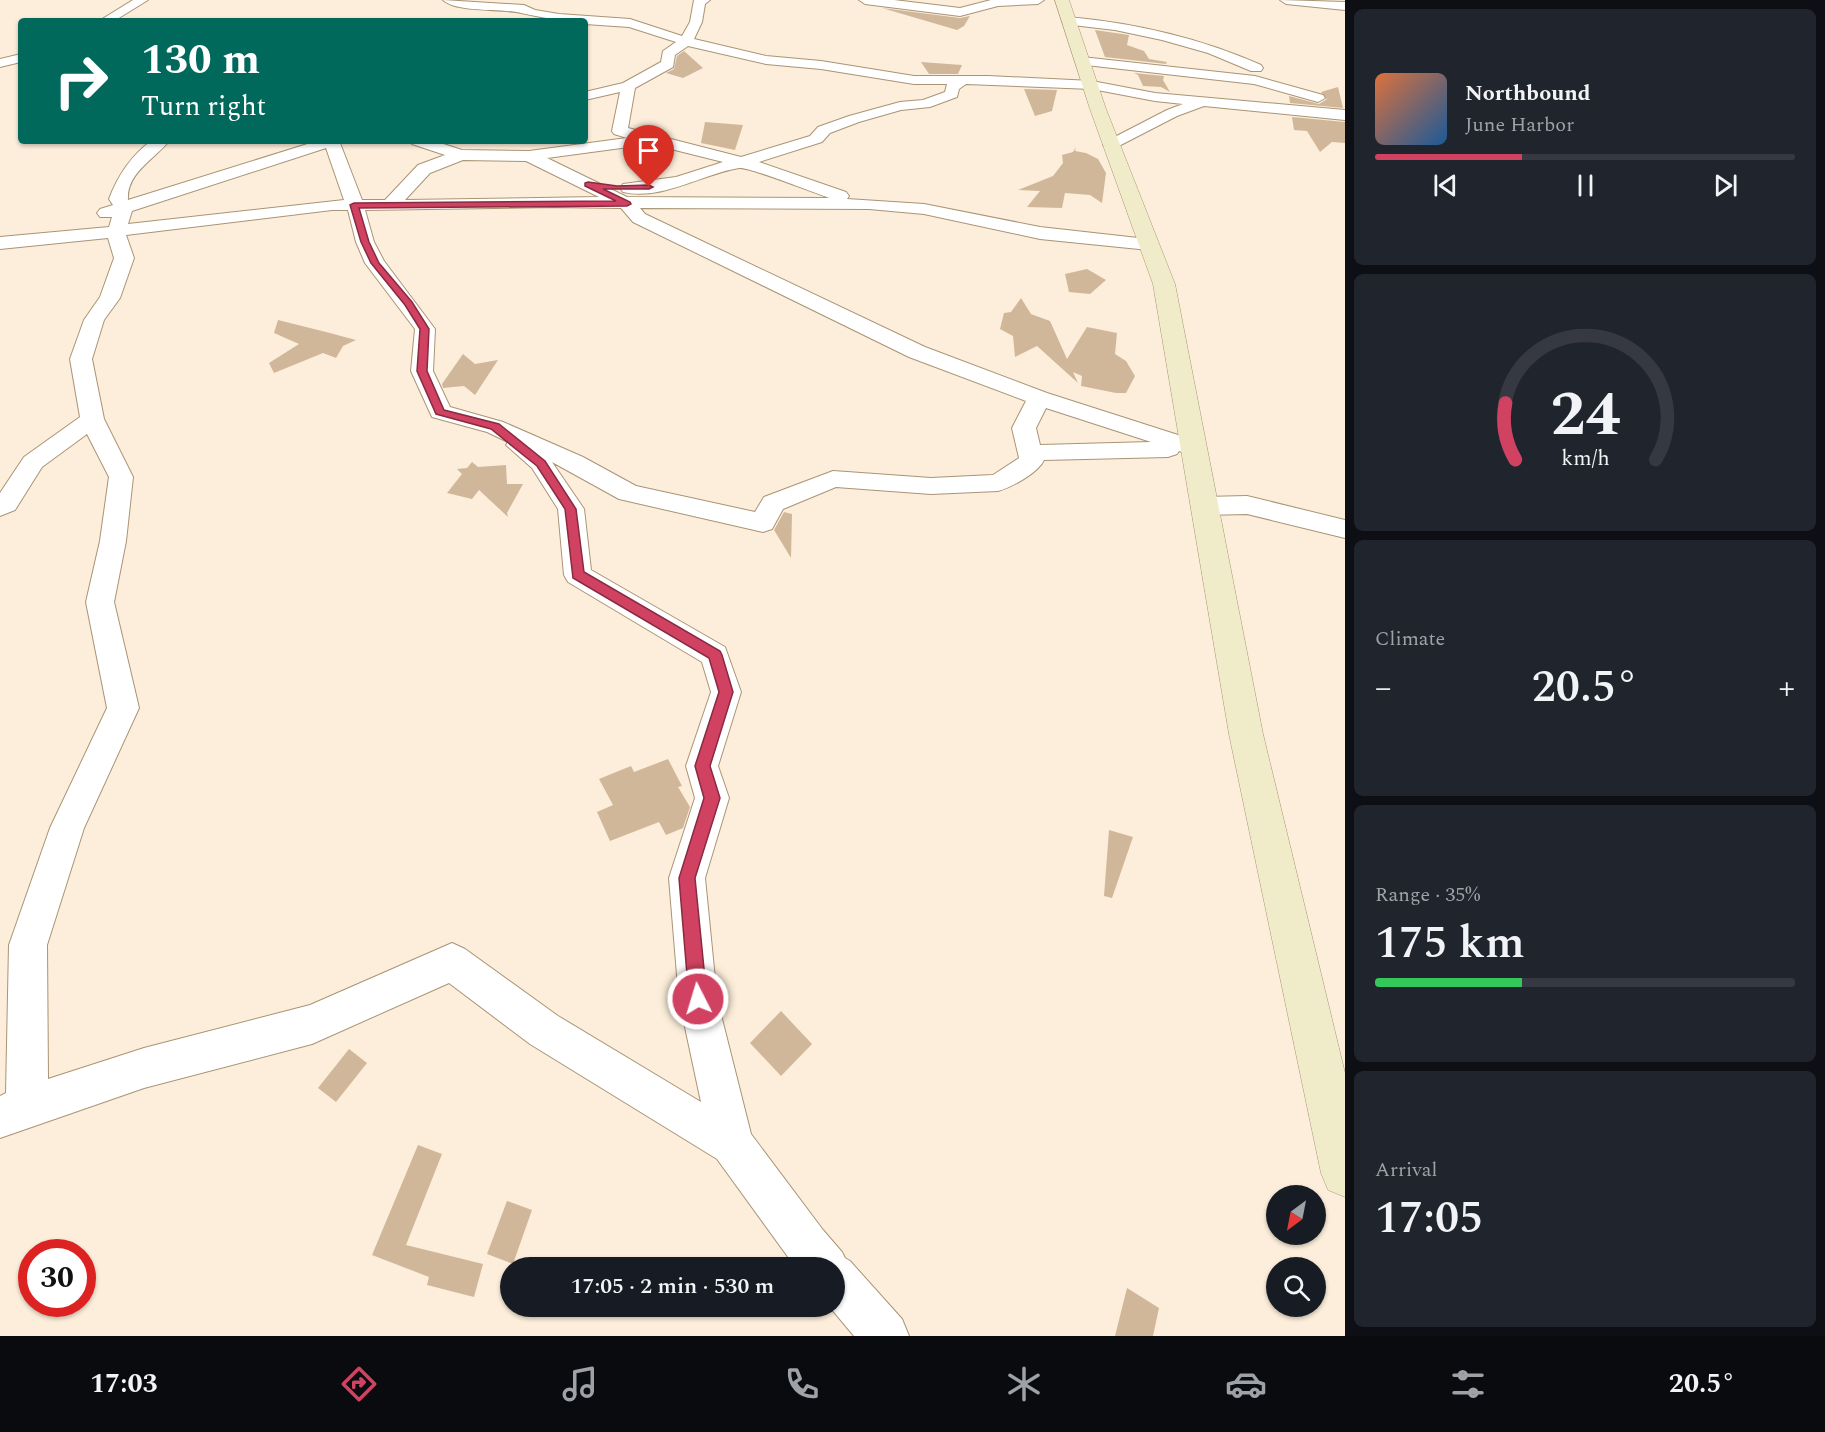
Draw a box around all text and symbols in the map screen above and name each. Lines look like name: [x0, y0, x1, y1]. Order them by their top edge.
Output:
text: 130 m: [141, 29, 260, 92]
icon: right: [42, 42, 120, 120]
text: Northbound: [1465, 77, 1591, 110]
text: Turn right: [141, 86, 266, 128]
text: June Harbor: [1465, 110, 1574, 140]
pin: [623, 125, 674, 187]
icon: arrive: [632, 134, 665, 167]
icon: previous: [1429, 169, 1462, 202]
icon: pause: [1569, 169, 1602, 202]
icon: next: [1709, 169, 1742, 202]
text: 24: [1550, 368, 1620, 463]
text: km/h: [1561, 442, 1609, 475]
text: Climate: [1375, 624, 1445, 654]
text: 20.5°: [1532, 653, 1638, 722]
text: −: [1375, 663, 1392, 713]
text: +: [1778, 663, 1795, 713]
text: Range · 35%: [1375, 880, 1480, 910]
text: 175 km: [1375, 909, 1525, 978]
position arrow: [666, 967, 730, 1031]
text: Arrival: [1375, 1155, 1437, 1185]
text: 17:05: [1375, 1184, 1483, 1253]
north arrow: [1266, 1185, 1326, 1245]
map controls: [1266, 1185, 1326, 1317]
speed limit sign: 30: [18, 1239, 96, 1317]
button: search: [1266, 1257, 1326, 1317]
text: 17:05 · 2 min · 530 m: [571, 1270, 774, 1303]
text: 17:03: [90, 1363, 158, 1405]
icon: directions: [338, 1363, 380, 1405]
icon: music: [559, 1363, 601, 1405]
icon: phone: [781, 1363, 823, 1405]
icon: climate: [1003, 1363, 1045, 1405]
icon: car: [1225, 1363, 1267, 1405]
icon: filters: [1447, 1363, 1489, 1405]
text: 20.5°: [1669, 1363, 1735, 1405]

